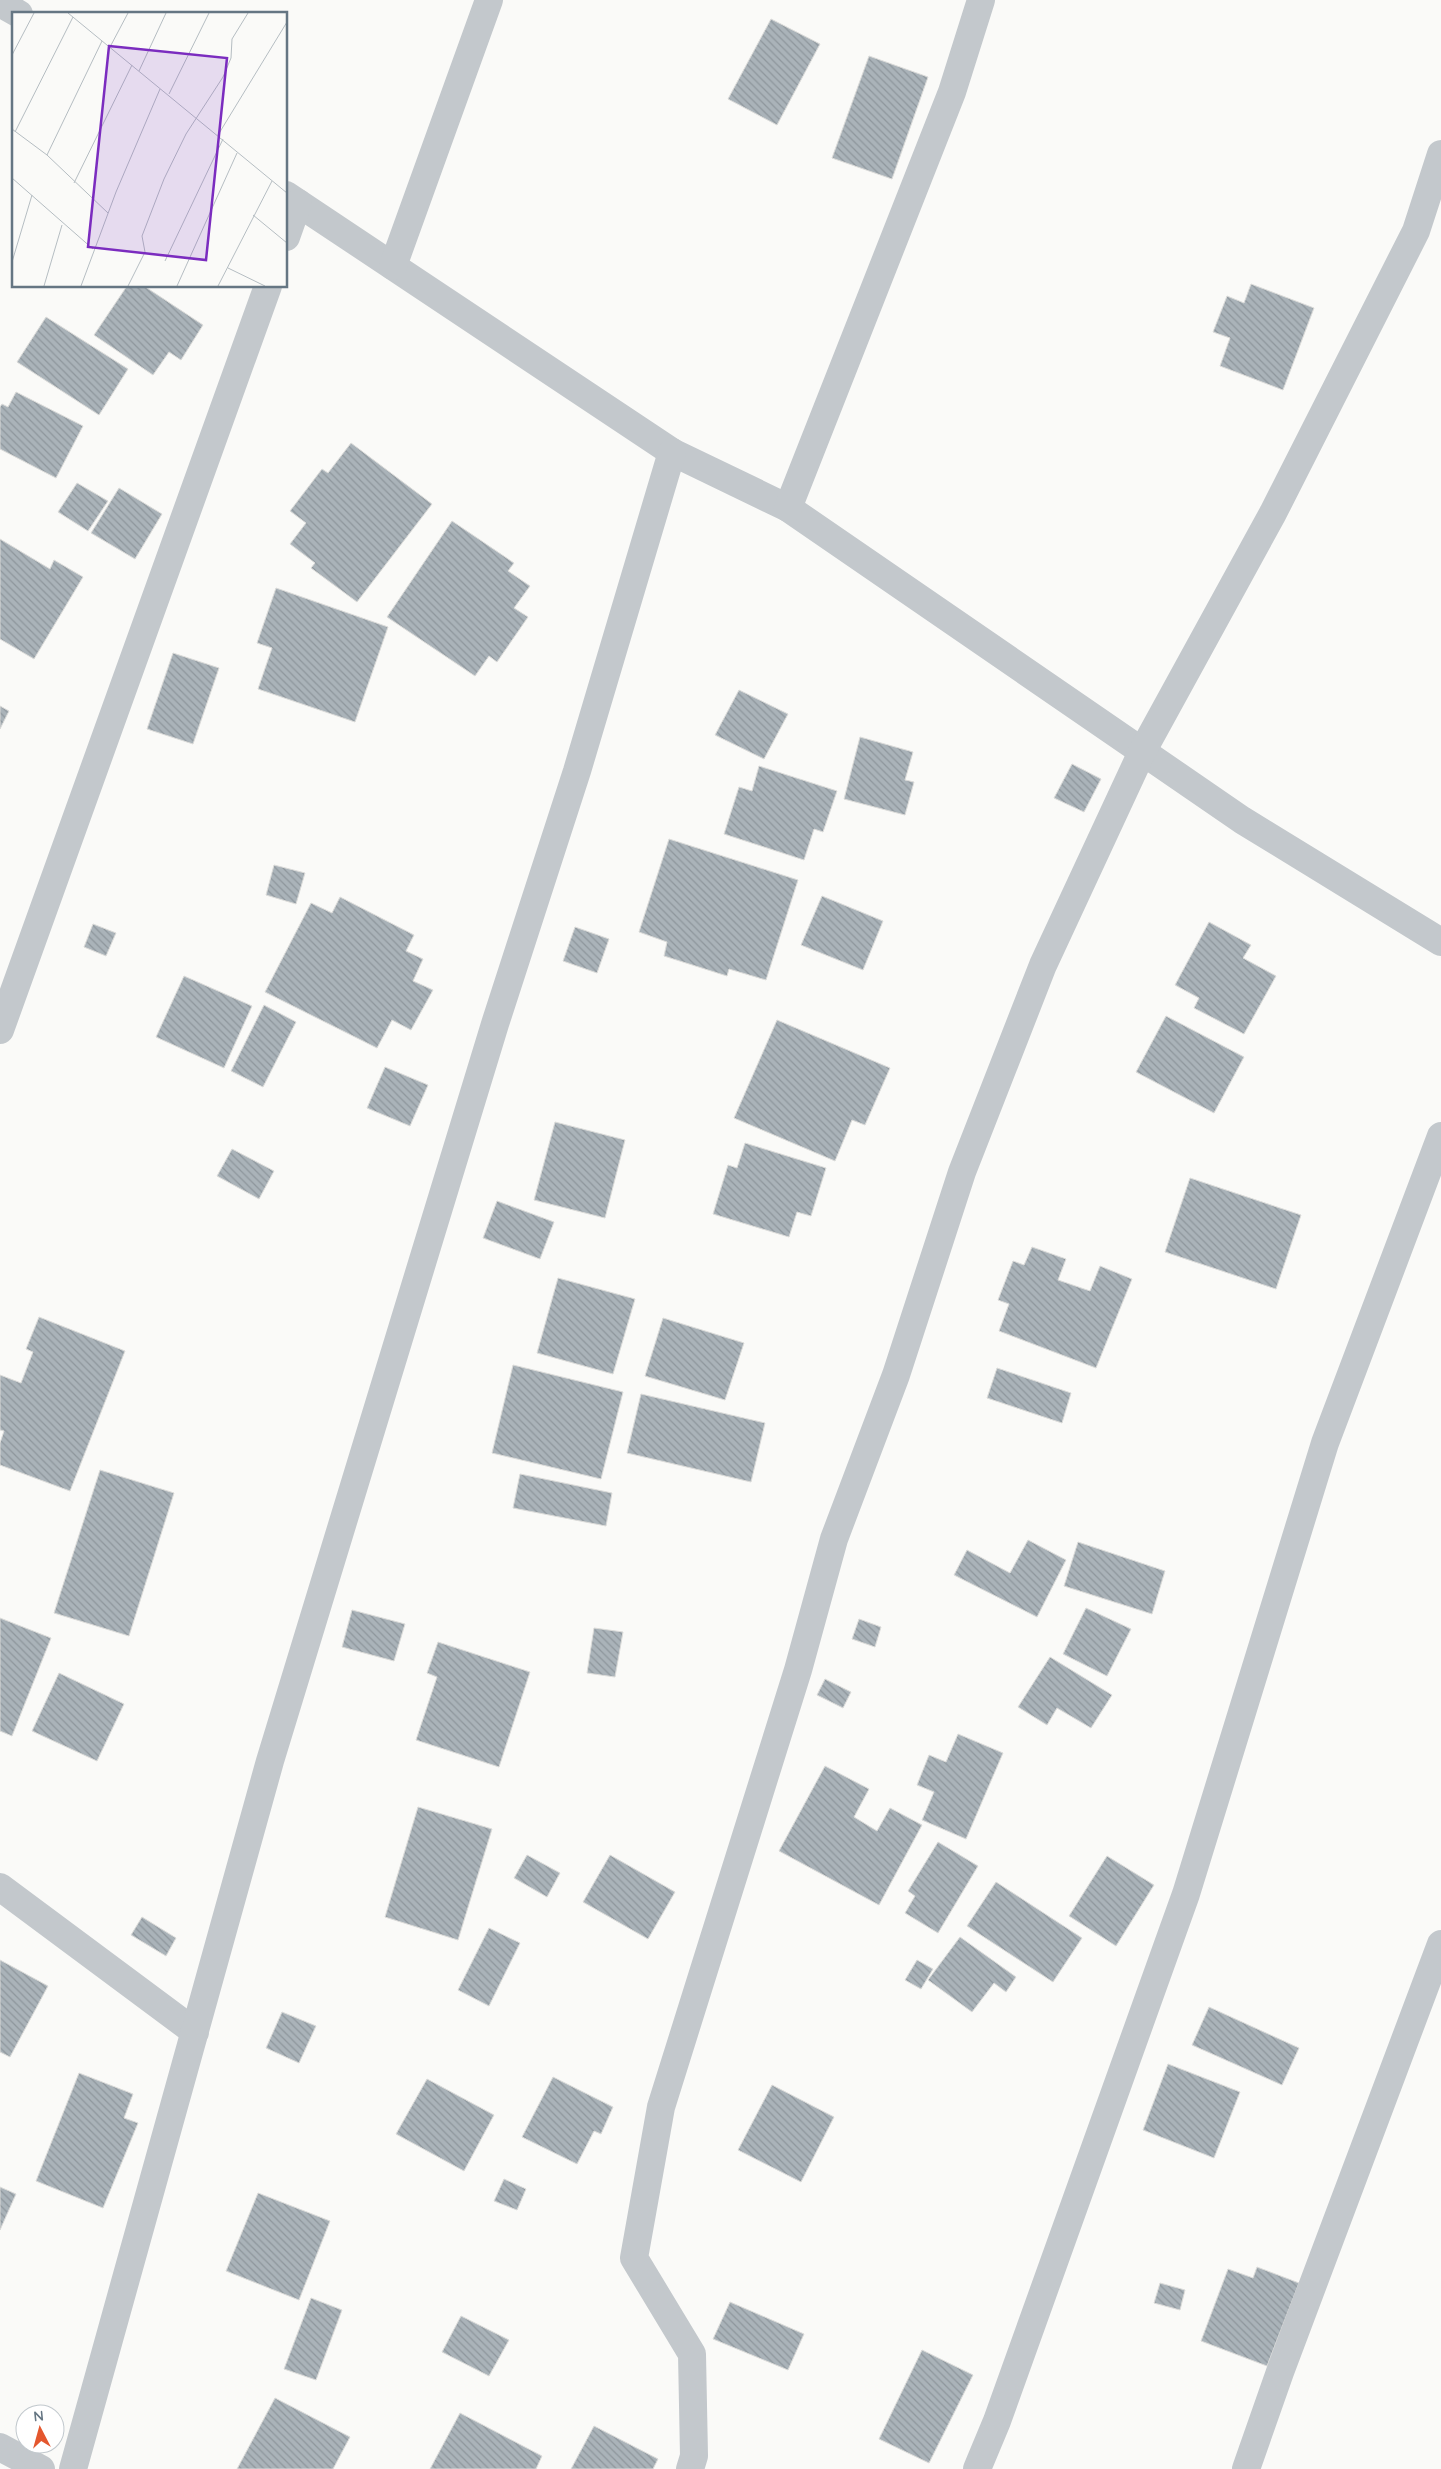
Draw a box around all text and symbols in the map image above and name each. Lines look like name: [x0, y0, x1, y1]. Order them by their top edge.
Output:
inset map: [12, 12, 288, 288]
north arrow: [15, 2404, 65, 2454]
text: N: [33, 2407, 45, 2426]

